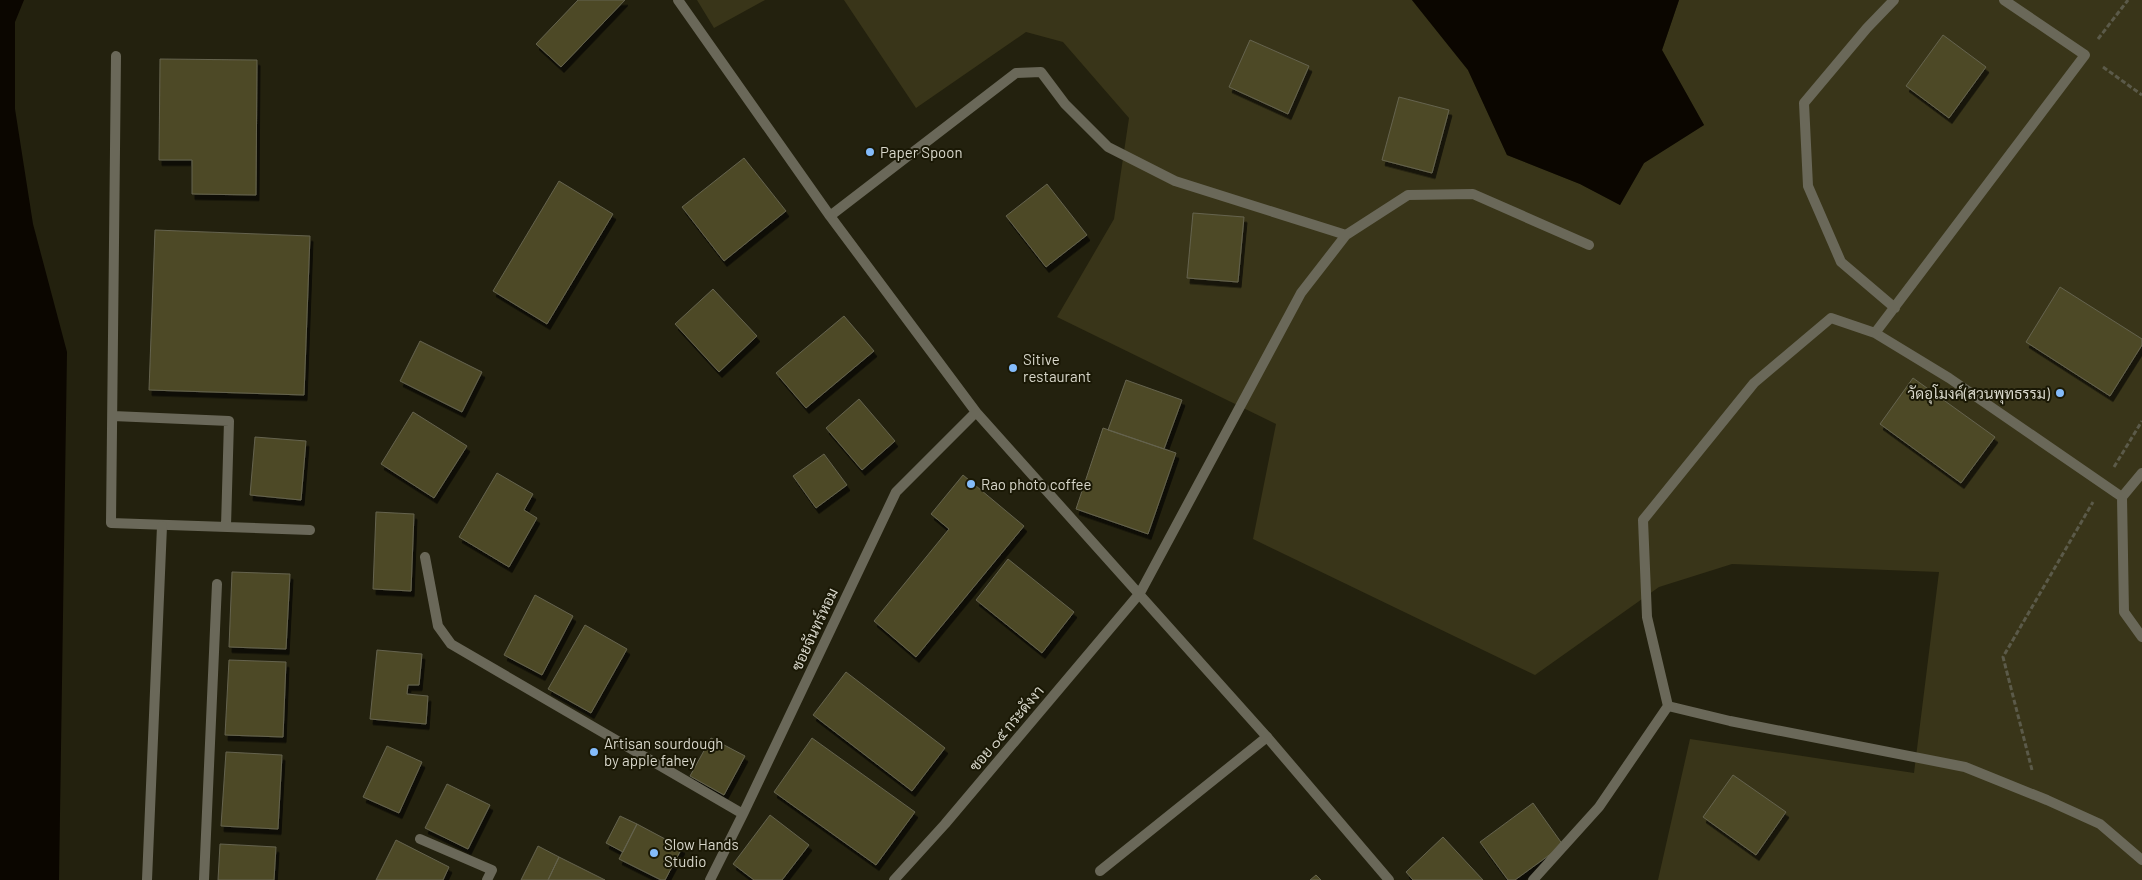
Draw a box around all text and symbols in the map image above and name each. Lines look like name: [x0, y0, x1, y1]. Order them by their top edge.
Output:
place label: Paper Spoon: [880, 143, 963, 161]
marker: Paper Spoon: [864, 146, 876, 158]
place label: Sitive restaurant: [1023, 350, 1091, 385]
marker: Sitive restaurant: [1007, 362, 1019, 374]
place label: วัดอุโมงค์(สวนพุทธรรม): [1908, 384, 2050, 405]
marker: วัดอุโมงค์(สวนพุทธรรม): [2054, 387, 2066, 399]
place label: Rao photo coffee: [981, 475, 1092, 493]
marker: Rao photo coffee: [965, 478, 977, 490]
street label: ซอยจันทร์หอม: [787, 585, 841, 673]
street label: ซอย ๐๕ กระดังงา: [965, 681, 1047, 775]
place label: Artisan sourdough by apple fahey: [604, 734, 723, 769]
marker: Artisan sourdough by apple fahey: [588, 746, 600, 758]
place label: Slow Hands Studio: [664, 835, 739, 870]
marker: Slow Hands Studio: [648, 847, 660, 859]

